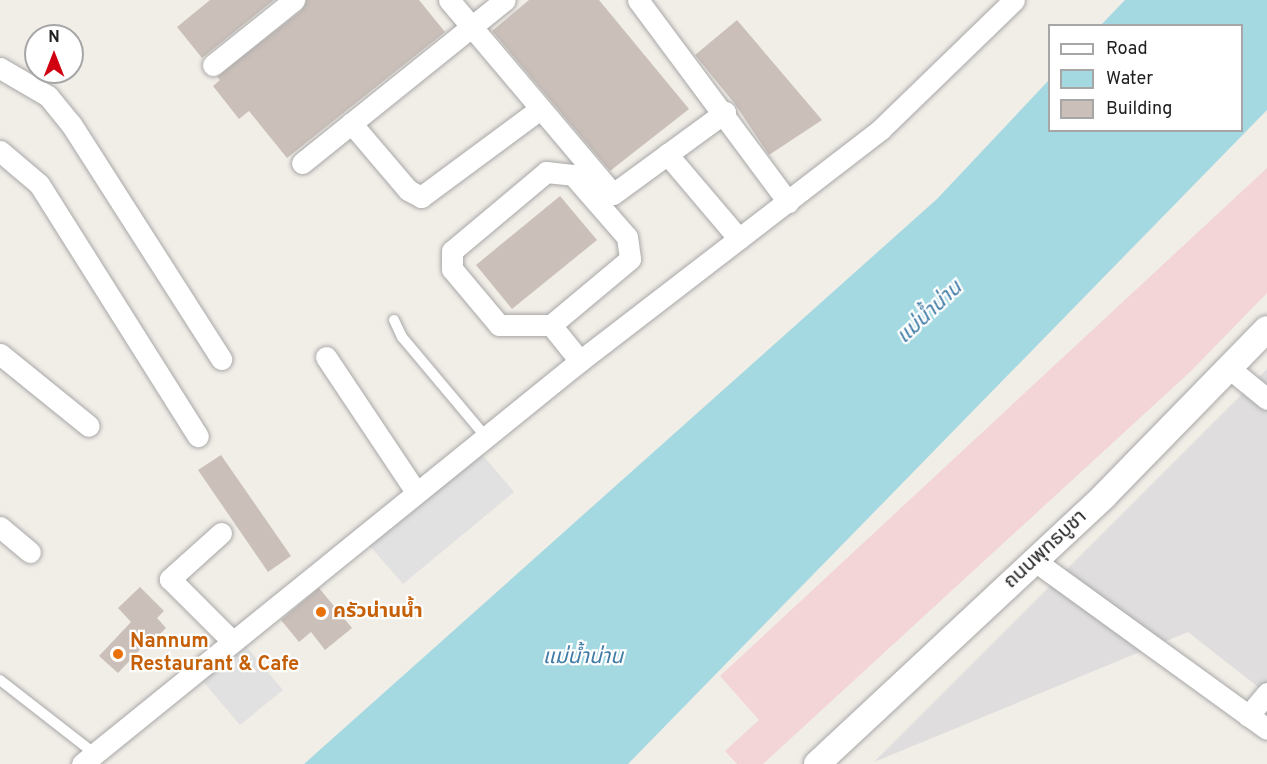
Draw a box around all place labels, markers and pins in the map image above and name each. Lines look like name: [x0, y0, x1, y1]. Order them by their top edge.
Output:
place label: ครัวน่านน้ำ: [333, 600, 423, 624]
marker: ครัวน่านน้ำ: [314, 605, 328, 619]
place label: Nannum Restaurant & Cafe: [130, 630, 299, 677]
marker: Nannum Restaurant & Cafe: [111, 647, 125, 661]

